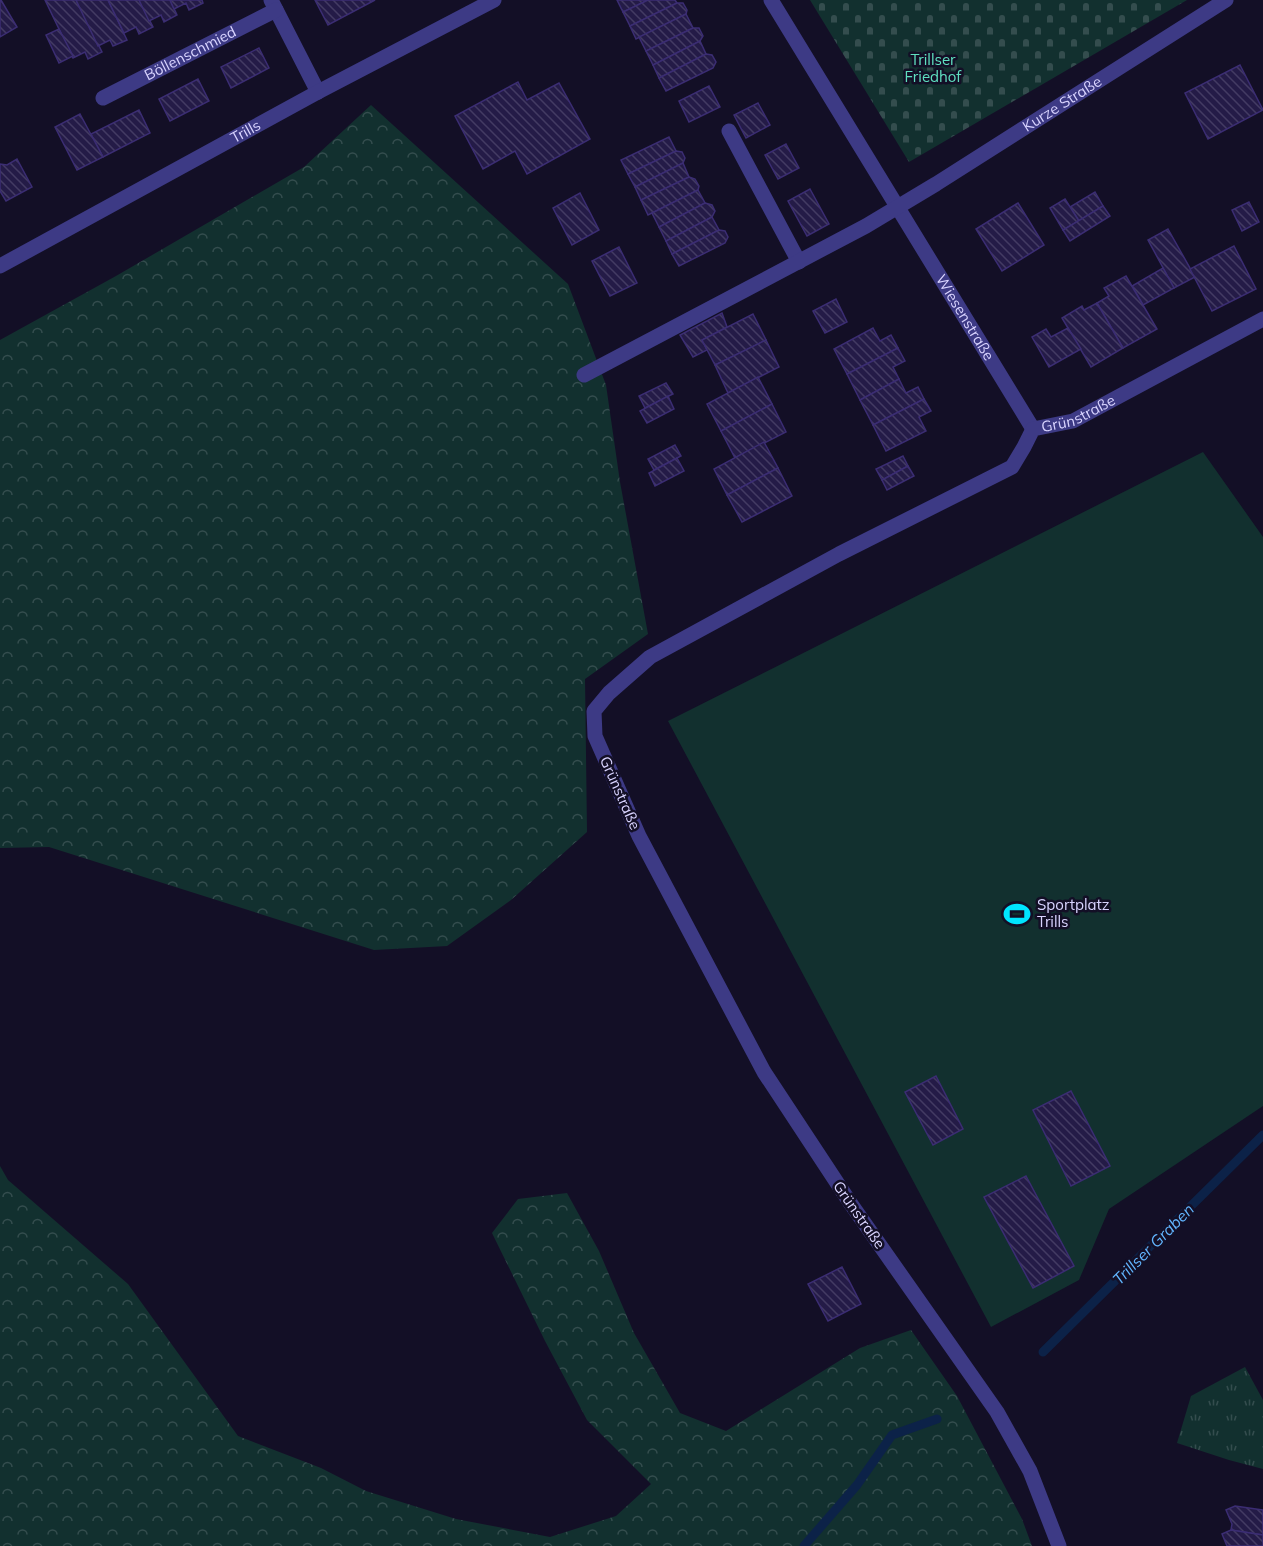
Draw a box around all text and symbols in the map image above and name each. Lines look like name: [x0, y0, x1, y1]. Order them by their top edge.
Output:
street label: Böllenschmied: [141, 22, 239, 84]
park label: Trillser Friedhof: [905, 50, 962, 86]
street label: Kurze Straße: [1019, 71, 1105, 136]
street label: Trills: [227, 115, 264, 147]
street label: Wiesenstraße: [932, 271, 999, 364]
street label: Grünstraße: [1040, 390, 1118, 436]
street label: Grünstraße: [596, 753, 645, 833]
place label: Sportplatz Trills: [1037, 895, 1110, 931]
sports icon: Sportplatz Trills: [1002, 899, 1032, 929]
street label: Grünstraße: [829, 1177, 890, 1252]
water label: Trillser Graben: [1108, 1199, 1198, 1289]

